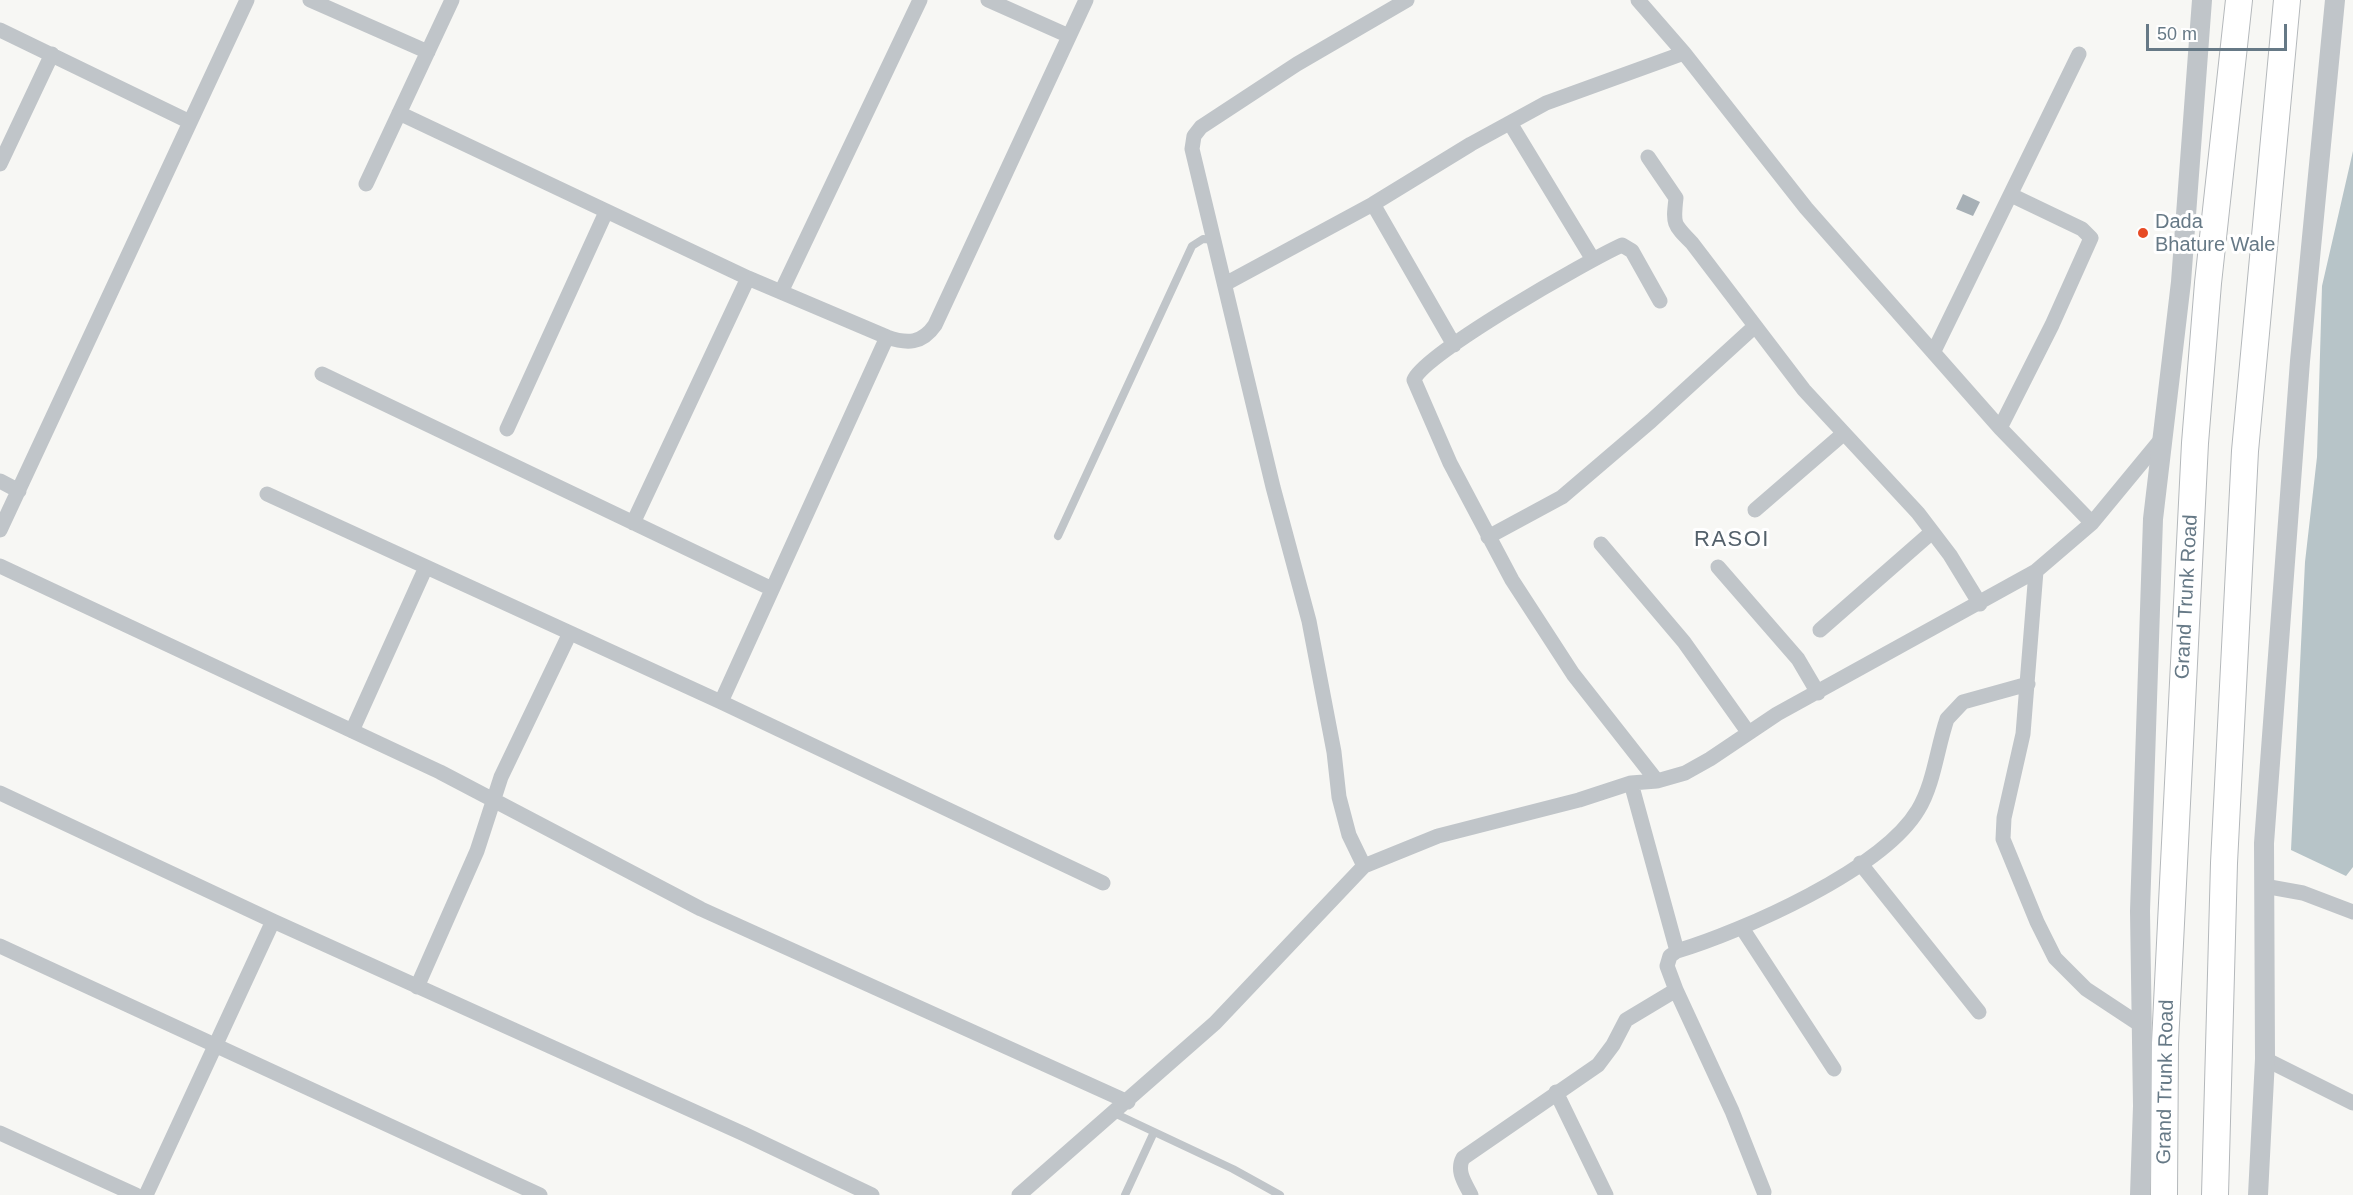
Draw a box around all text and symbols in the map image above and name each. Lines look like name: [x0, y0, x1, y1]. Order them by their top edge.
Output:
scale bar: [2149, 12, 2290, 50]
text: 50 m: [2157, 24, 2197, 44]
place label: Dada Bhature Wale: [2155, 210, 2275, 257]
marker: Dada Bhature Wale: [2136, 226, 2150, 240]
street label: Grand Trunk Road: [2171, 514, 2203, 680]
district label: RASOI: [1694, 527, 1770, 553]
street label: Grand Trunk Road: [2153, 999, 2179, 1165]

